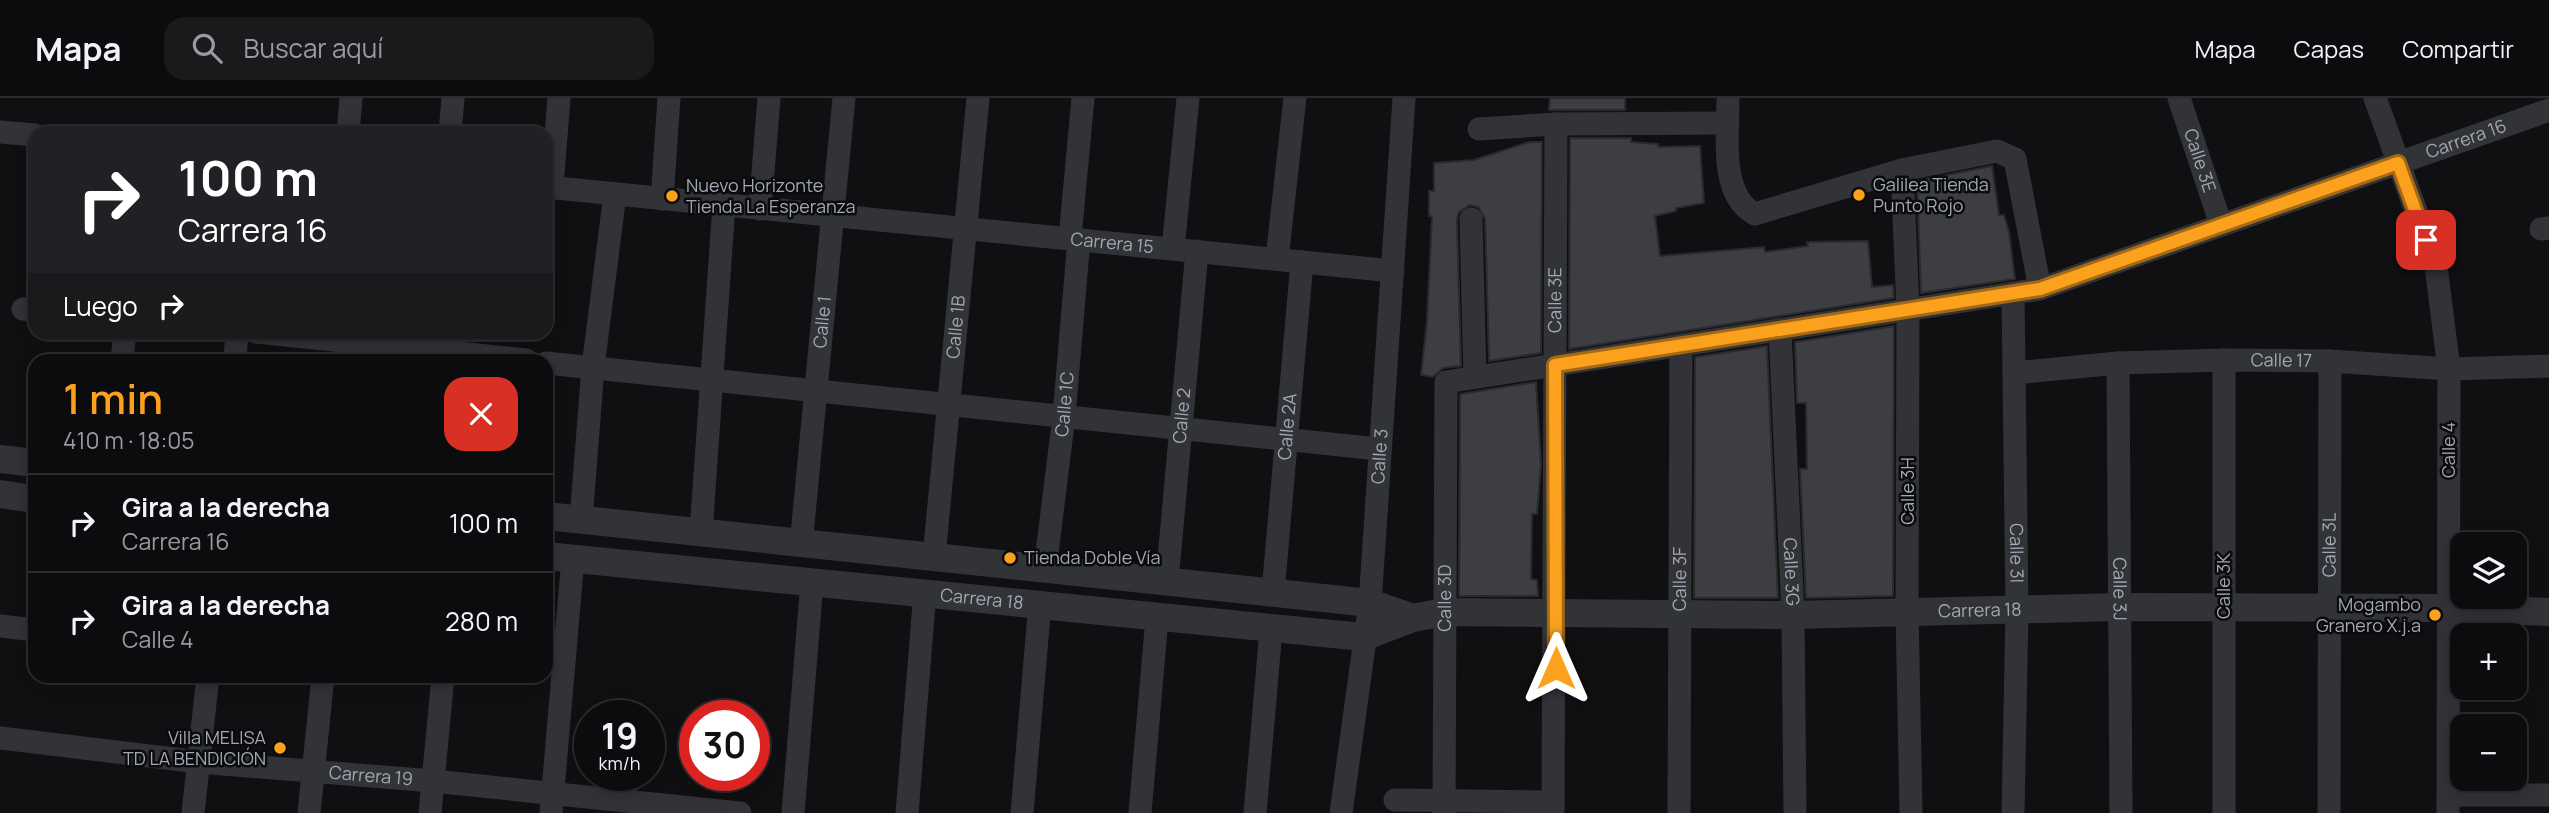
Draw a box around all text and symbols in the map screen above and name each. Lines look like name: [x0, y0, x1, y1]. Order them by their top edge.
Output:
search box: [164, 17, 654, 80]
text: Mapa: [35, 26, 122, 71]
icon: search: [188, 29, 226, 67]
text: Buscar aquí: [244, 30, 383, 66]
text: Mapa: [2195, 32, 2256, 65]
text: Capas: [2294, 32, 2364, 65]
text: Compartir: [2402, 32, 2514, 65]
street label: Carrera 16: [2422, 113, 2510, 163]
street label: Calle 3E: [2179, 125, 2222, 195]
text: 100 m: [178, 144, 318, 211]
icon: right: [63, 154, 154, 245]
place label: Galilea Tienda Punto Rojo: [1873, 172, 1989, 217]
place label: Nuevo Horizonte Tienda La Esperanza: [686, 173, 856, 218]
marker: Galilea Tienda Punto Rojo: [1851, 187, 1867, 203]
marker: Nuevo Horizonte Tienda La Esperanza: [664, 188, 680, 204]
text: Carrera 16: [178, 208, 328, 252]
pin: [2396, 210, 2456, 270]
icon: arrive: [2407, 221, 2445, 259]
street label: Carrera 15: [1070, 226, 1155, 258]
street label: Calle 3E: [1542, 267, 1566, 333]
icon: right: [152, 287, 190, 325]
text: Luego: [63, 288, 138, 324]
street label: Calle 1B: [940, 294, 970, 360]
street label: Calle 1: [807, 295, 836, 349]
street label: Calle 17: [2251, 347, 2312, 372]
text: 1 min: [63, 369, 163, 427]
street label: Calle 1C: [1049, 370, 1079, 438]
button: close: [444, 377, 518, 451]
street label: Calle 2: [1167, 387, 1196, 444]
street label: Calle 2A: [1272, 392, 1301, 461]
street label: Calle 4: [2436, 422, 2460, 478]
text: 410 m · 18:05: [63, 424, 195, 456]
street label: Calle 3: [1365, 428, 1393, 485]
street label: Calle 3H: [1895, 457, 1919, 525]
text: Gira a la derecha: [122, 489, 330, 525]
icon: right: [63, 504, 101, 542]
text: 100 m: [449, 505, 518, 541]
street label: Calle 3L: [2317, 513, 2341, 577]
street label: Calle 3I: [2005, 523, 2030, 583]
text: Carrera 16: [122, 525, 229, 557]
map controls: [2450, 532, 2527, 791]
button: layers: [2450, 532, 2527, 609]
street label: Calle 3G: [1778, 537, 1806, 607]
place label: Tienda Doble Vía: [1024, 545, 1161, 569]
street label: Calle 3F: [1667, 547, 1691, 611]
marker: Tienda Doble Vía: [1002, 550, 1018, 566]
street label: Calle 3K: [2211, 553, 2235, 619]
street label: Calle 3J: [2108, 557, 2133, 621]
street label: Calle 3D: [1432, 564, 1456, 632]
street label: Carrera 18: [939, 582, 1025, 614]
text: Gira a la derecha: [122, 587, 330, 623]
place label: Mogambo Granero X.j.a: [2316, 592, 2421, 637]
street label: Carrera 18: [1938, 596, 2022, 622]
icon: right: [63, 602, 101, 640]
text: 280 m: [445, 603, 518, 639]
marker: Mogambo Granero X.j.a: [2427, 607, 2443, 623]
text: Calle 4: [122, 623, 194, 655]
button: +: [2450, 623, 2527, 700]
position arrow: [1519, 631, 1593, 705]
speed limit sign: 30: [679, 700, 770, 791]
text: 19: [601, 712, 638, 760]
button: −: [2450, 714, 2527, 791]
place label: Villa MELISA TD LA BENDICIÓN: [123, 725, 267, 770]
marker: Villa MELISA TD LA BENDICIÓN: [272, 740, 288, 756]
text: km/h: [599, 751, 640, 775]
street label: Carrera 19: [328, 760, 414, 790]

